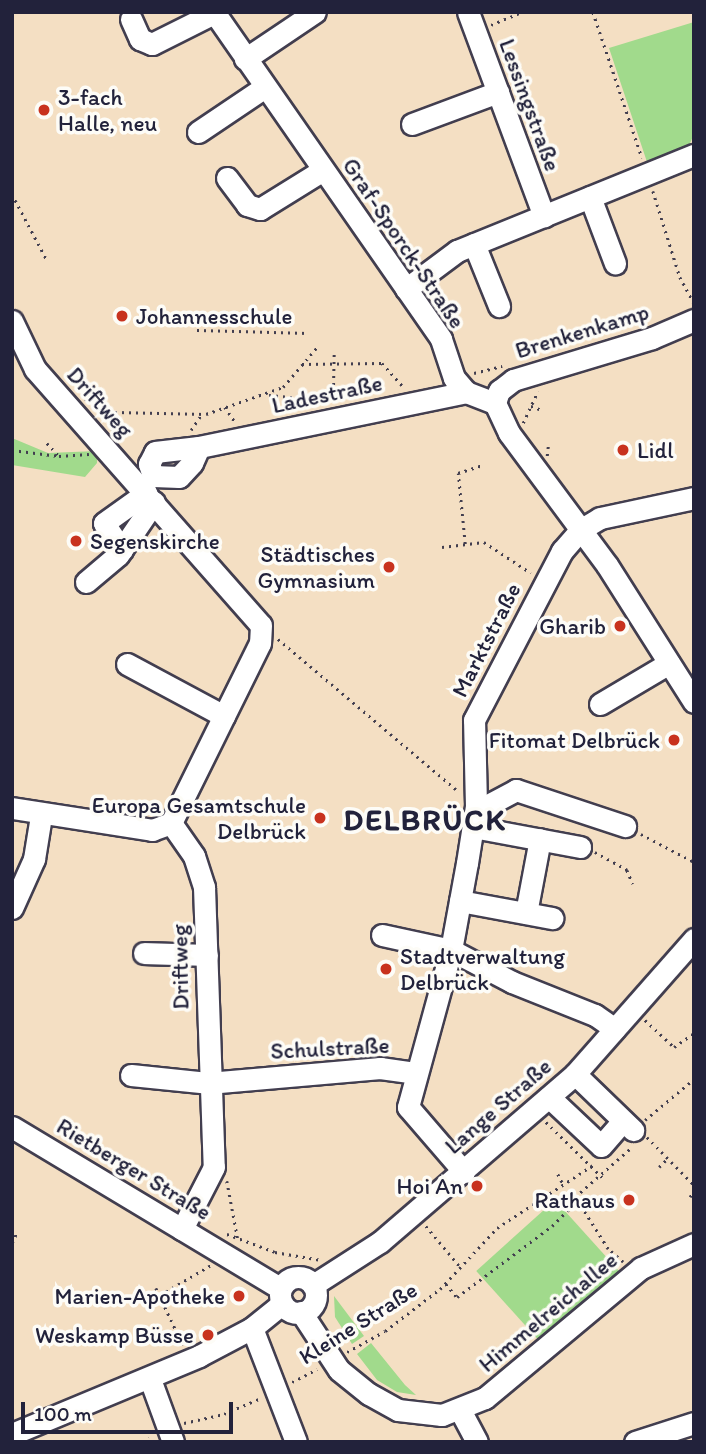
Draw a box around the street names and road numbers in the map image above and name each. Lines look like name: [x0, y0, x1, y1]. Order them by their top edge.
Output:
street label: Lessingstraße: [493, 35, 567, 175]
street label: Graf-Sporck-Straße: [337, 153, 471, 333]
street label: Brenkenkamp: [512, 298, 652, 364]
street label: Driftweg: [61, 361, 139, 443]
street label: Ladestraße: [269, 369, 385, 419]
street label: Marktstraße: [445, 578, 527, 702]
street label: Driftweg: [165, 924, 195, 1010]
street label: Schulstraße: [270, 1031, 390, 1065]
street label: Lange Straße: [439, 1052, 557, 1160]
street label: Rietberger Straße: [52, 1112, 216, 1226]
street label: Himmelreichallee: [473, 1246, 623, 1378]
street label: Kleine Straße: [294, 1276, 422, 1370]

